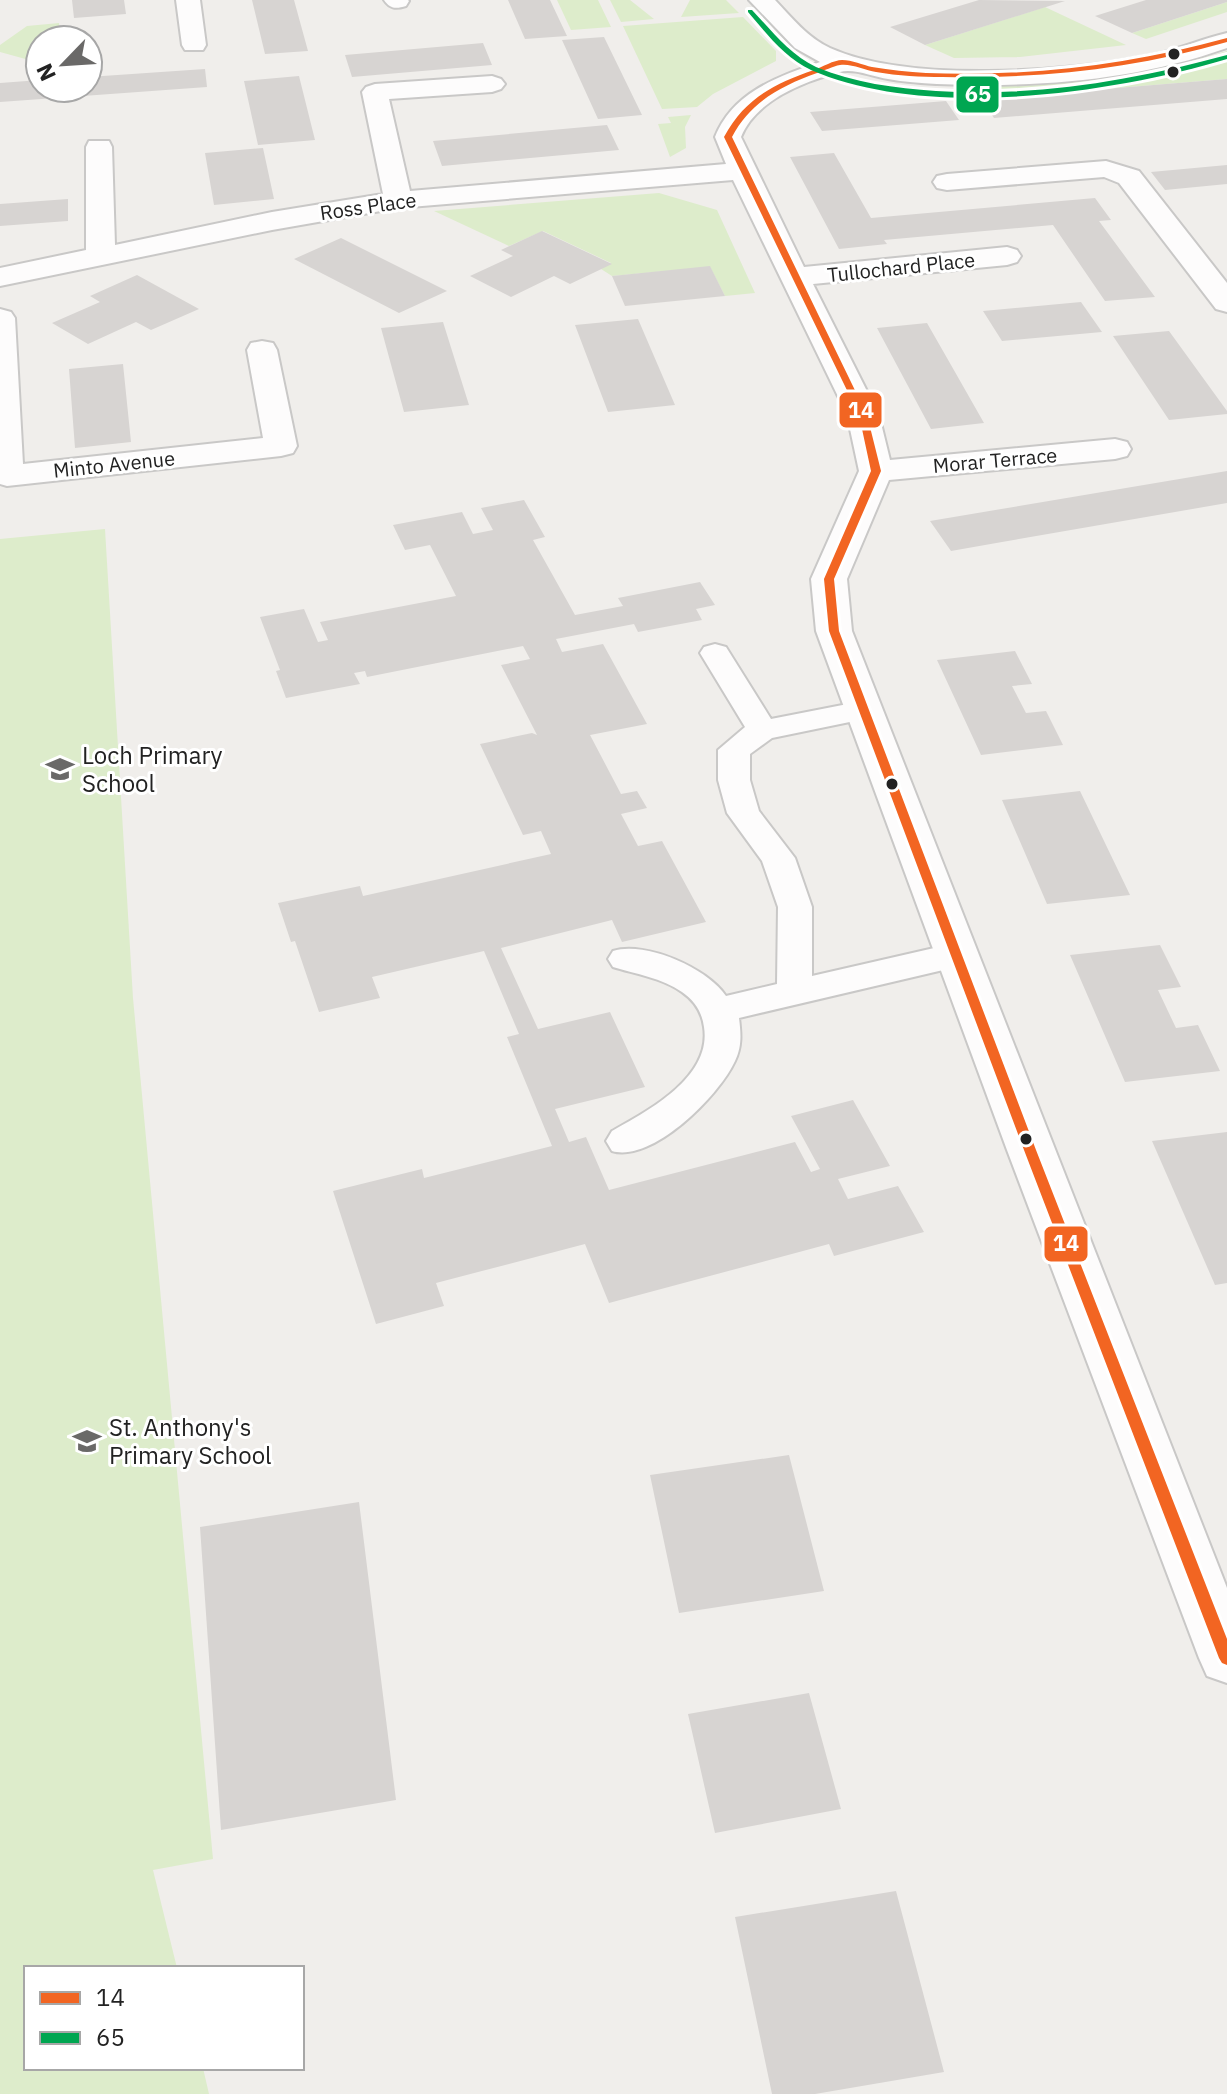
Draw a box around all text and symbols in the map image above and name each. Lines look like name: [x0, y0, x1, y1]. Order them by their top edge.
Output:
north arrow: [24, 24, 104, 104]
unlabelled marker: [1166, 46, 1182, 62]
text: N: [29, 59, 62, 86]
unlabelled marker: [1165, 64, 1181, 80]
line badge: 65: [955, 75, 1000, 114]
text: 65: [965, 79, 991, 108]
street label: Ross Place: [318, 186, 418, 226]
street label: Tullochard Place: [826, 246, 976, 288]
line badge: 14: [838, 391, 883, 429]
text: 14: [848, 395, 874, 424]
street label: Morar Terrace: [932, 441, 1058, 479]
street label: Minto Avenue: [52, 444, 176, 484]
place label: Loch Primary School: [82, 739, 223, 799]
school or university icon: Loch Primary School: [45, 754, 75, 784]
unlabelled marker: [884, 776, 900, 792]
unlabelled marker: [1018, 1131, 1034, 1147]
line badge: 14: [1043, 1225, 1089, 1263]
text: 14: [1053, 1228, 1079, 1257]
place label: St. Anthony's Primary School: [109, 1411, 272, 1471]
school or university icon: St. Anthony's Primary School: [72, 1426, 102, 1456]
legend: [24, 1966, 304, 2070]
text: 14: [96, 1981, 125, 2013]
text: 65: [96, 2021, 125, 2053]

